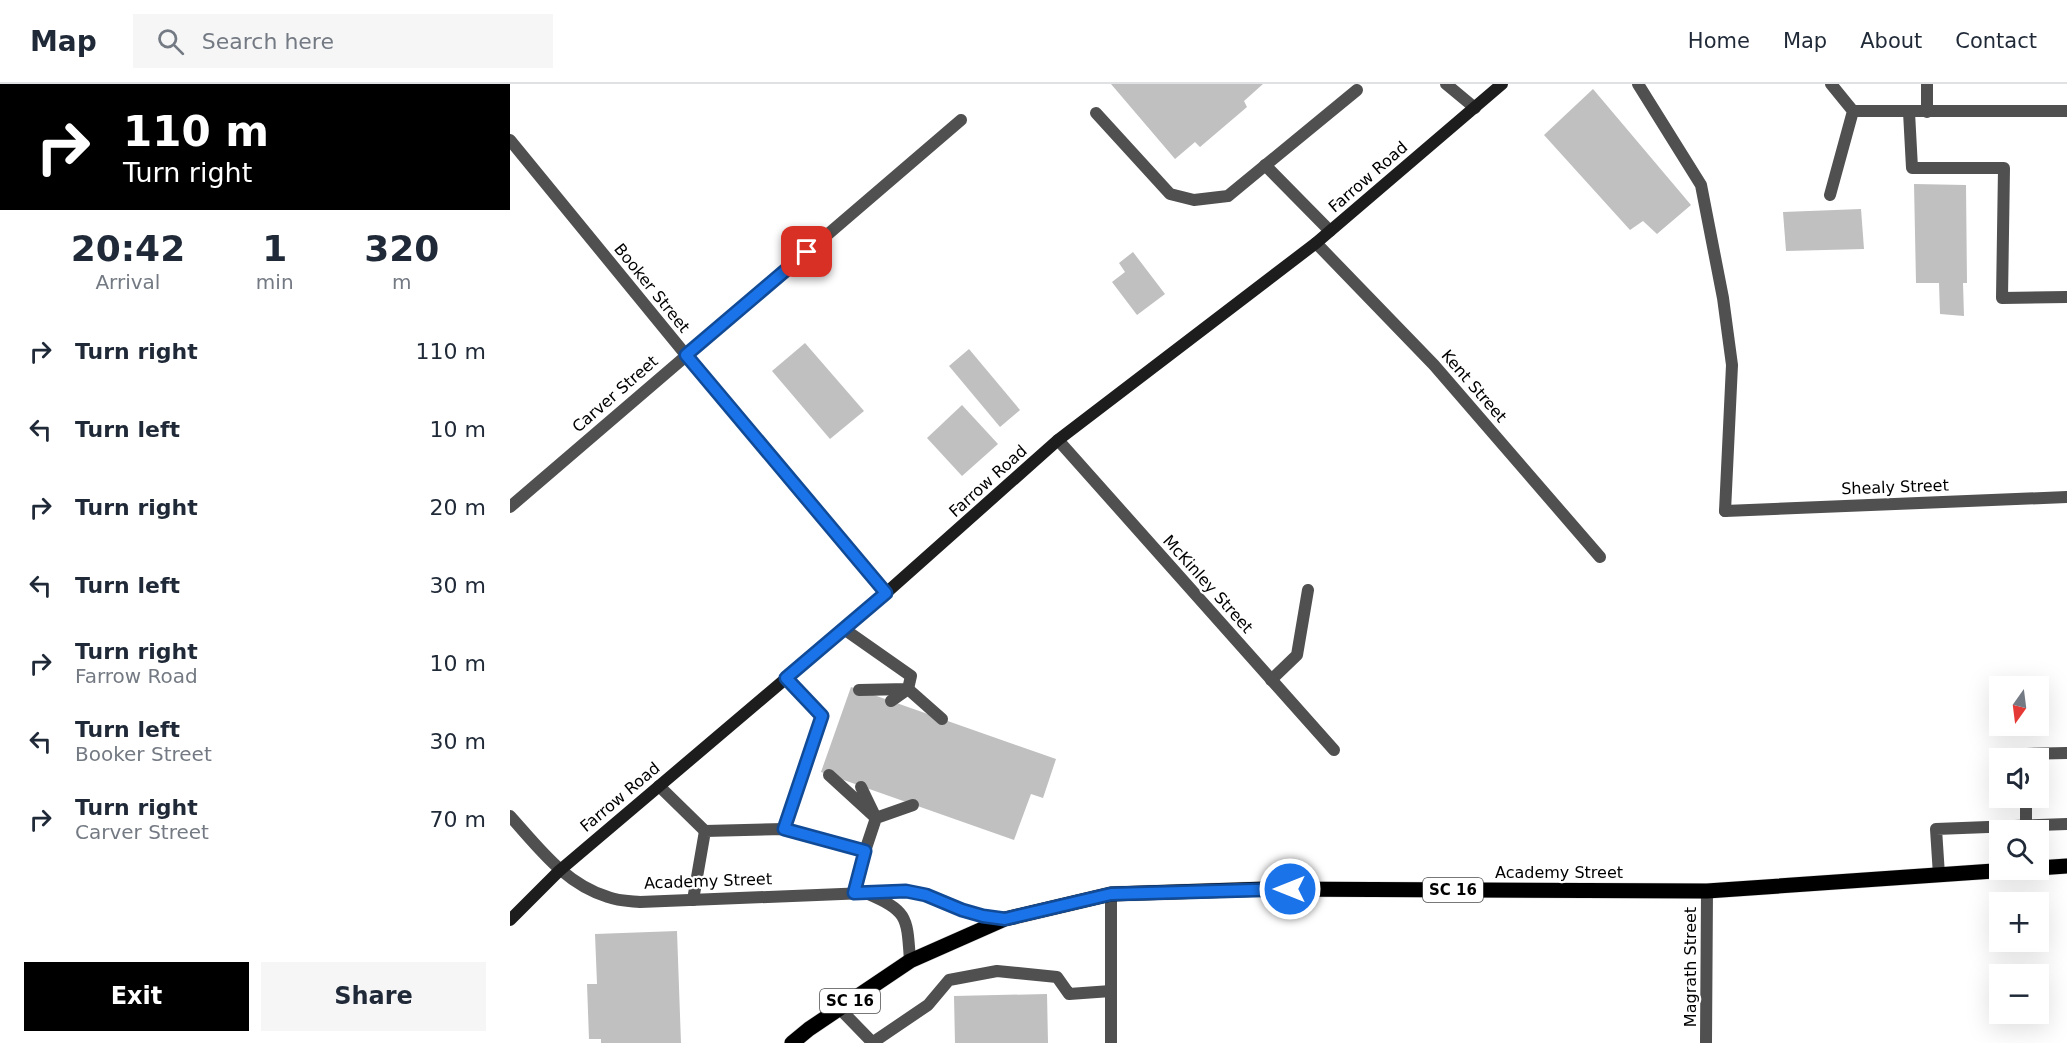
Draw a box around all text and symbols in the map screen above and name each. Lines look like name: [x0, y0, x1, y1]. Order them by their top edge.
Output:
search box: [133, 14, 553, 68]
text: Map: [30, 25, 97, 58]
icon: search: [154, 25, 187, 58]
text: Search here: [202, 29, 334, 54]
text: Home: [1688, 29, 1750, 53]
text: Map: [1783, 29, 1827, 53]
text: About: [1860, 29, 1922, 53]
text: Contact: [1955, 29, 2037, 53]
text: 110 m: [123, 107, 269, 156]
icon: right: [24, 108, 102, 186]
street label: Farrow Road: [1325, 138, 1411, 216]
text: Turn right: [123, 157, 252, 188]
pin: [781, 226, 832, 277]
text: 20:42: [71, 228, 185, 269]
text: 1: [262, 228, 287, 269]
text: 320: [364, 228, 439, 269]
icon: arrive: [790, 235, 823, 268]
street label: Booker Street: [610, 240, 694, 336]
text: Arrival: [95, 270, 160, 294]
text: min: [256, 270, 294, 294]
text: m: [392, 270, 412, 294]
icon: right: [24, 335, 57, 368]
text: Turn right: [75, 339, 198, 364]
text: 110 m: [416, 339, 486, 364]
street label: Kent Street: [1437, 346, 1511, 426]
street label: Carver Street: [568, 352, 662, 436]
icon: left: [24, 413, 57, 446]
text: Turn left: [75, 417, 180, 442]
text: 10 m: [430, 417, 486, 442]
street label: Farrow Road: [945, 441, 1031, 521]
street label: Shealy Street: [1841, 476, 1949, 498]
icon: right: [24, 491, 57, 524]
text: Turn right: [75, 495, 198, 520]
text: 20 m: [430, 495, 486, 520]
street label: McKinley Street: [1159, 531, 1257, 637]
icon: left: [24, 569, 57, 602]
text: Turn left: [75, 573, 180, 598]
text: 30 m: [430, 573, 486, 598]
text: Turn right: [75, 639, 198, 664]
icon: right: [24, 647, 57, 680]
text: 10 m: [430, 651, 486, 676]
text: Farrow Road: [75, 664, 198, 688]
north arrow: [1989, 676, 2049, 736]
map controls: [1989, 676, 2049, 1024]
text: Turn left: [75, 717, 180, 742]
icon: left: [24, 725, 57, 758]
text: 30 m: [430, 729, 486, 754]
text: Booker Street: [75, 742, 212, 766]
button: sound: [1989, 748, 2049, 808]
street label: Farrow Road: [576, 758, 664, 836]
text: Turn right: [75, 795, 198, 820]
icon: right: [24, 803, 57, 836]
text: 70 m: [430, 807, 486, 832]
text: Carver Street: [75, 820, 209, 844]
button: search: [1989, 820, 2049, 880]
position arrow: [1258, 857, 1322, 921]
street label: Academy Street: [1495, 863, 1623, 882]
street label: Academy Street: [644, 869, 772, 893]
road number: SC 16: [1423, 878, 1483, 902]
button: +: [1989, 892, 2049, 952]
street label: Magrath Street: [1681, 907, 1700, 1027]
button: Exit: [24, 962, 249, 1031]
button: Share: [261, 962, 486, 1031]
button: −: [1989, 964, 2049, 1024]
road number: SC 16: [820, 989, 880, 1013]

